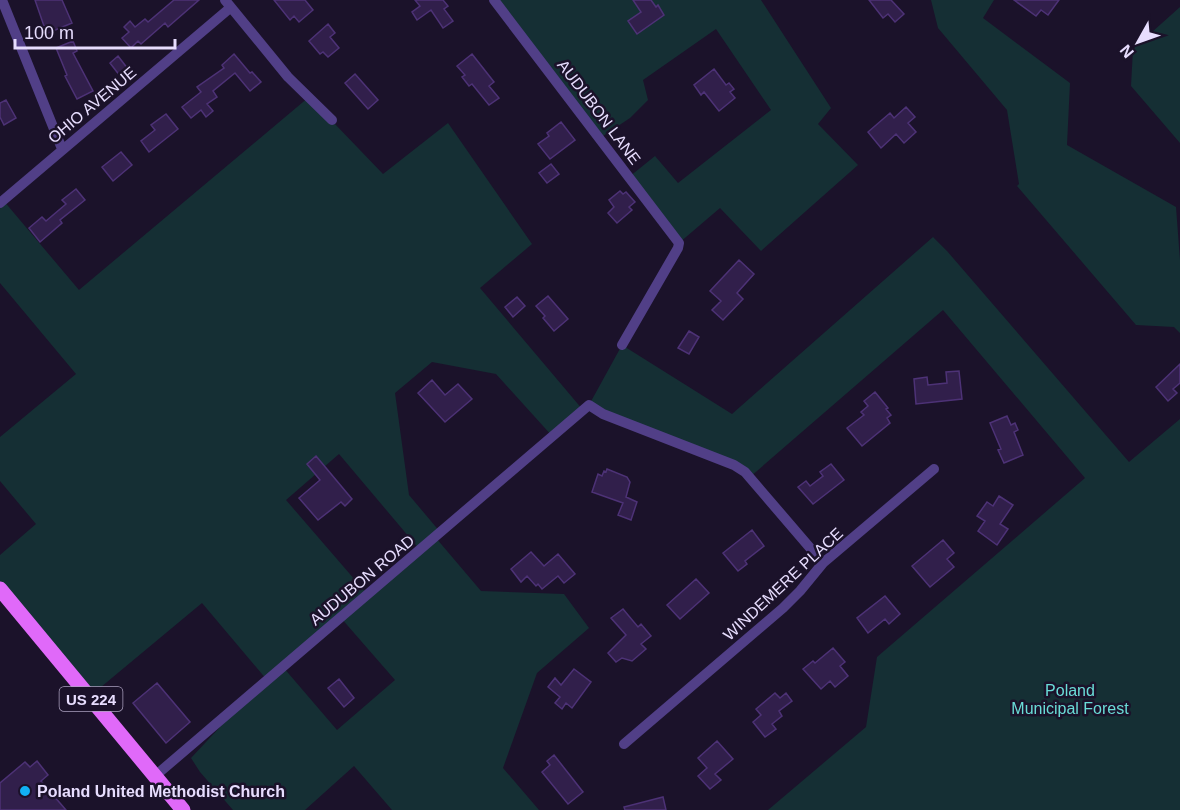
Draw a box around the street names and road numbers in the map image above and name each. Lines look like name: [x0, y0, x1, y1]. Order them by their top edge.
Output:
street label: AUDUBON LANE: [554, 56, 644, 168]
street label: OHIO AVENUE: [45, 63, 139, 147]
street label: WINDEMERE PLACE: [720, 524, 846, 644]
street label: AUDUBON ROAD: [306, 531, 418, 629]
road number: US 224: [60, 687, 122, 711]

